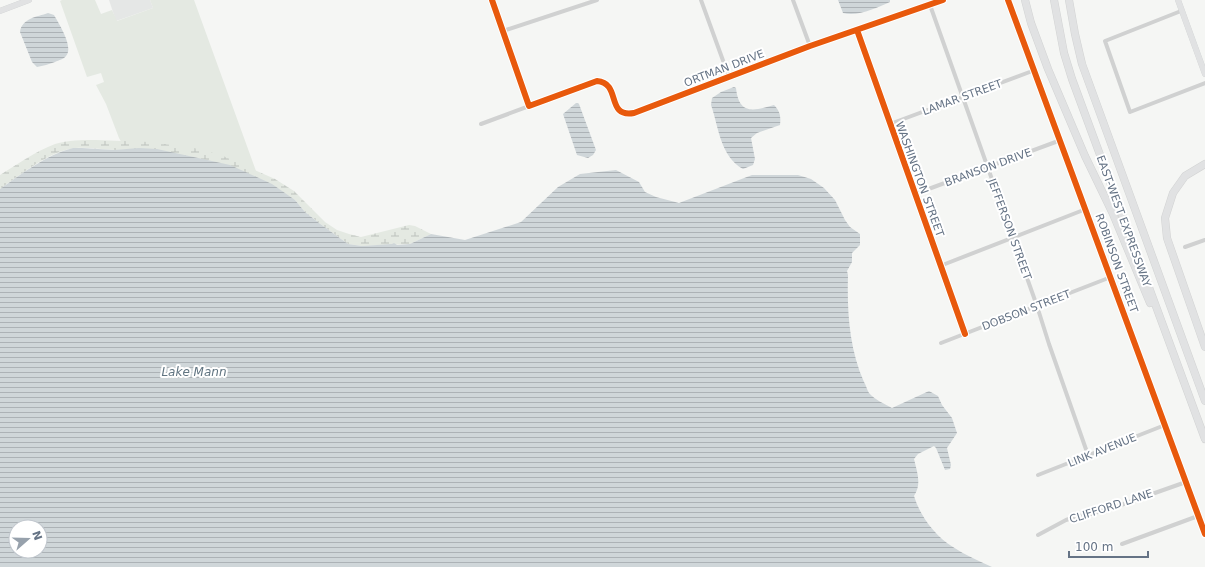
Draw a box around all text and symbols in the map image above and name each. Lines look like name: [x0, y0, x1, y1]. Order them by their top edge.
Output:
street label: ORTMAN DRIVE: [682, 47, 766, 90]
street label: LAMAR STREET: [920, 77, 1004, 118]
street label: WASHINGTON STREET: [893, 120, 947, 239]
street label: BRANSON DRIVE: [943, 146, 1034, 189]
street label: EAST-WEST EXPRESSWAY: [1094, 154, 1154, 289]
street label: JEFFERSON STREET: [985, 176, 1034, 282]
street label: ROBINSON STREET: [1093, 212, 1141, 315]
street label: DOBSON STREET: [980, 287, 1073, 333]
water label: Lake Mann: [161, 365, 227, 379]
street label: LINK AVENUE: [1066, 431, 1138, 470]
street label: CLIFFORD LANE: [1068, 487, 1155, 526]
north arrow: [8, 519, 48, 559]
text: N: [29, 529, 45, 542]
scale bar: [1069, 533, 1148, 559]
text: 100 m: [1075, 540, 1113, 554]

